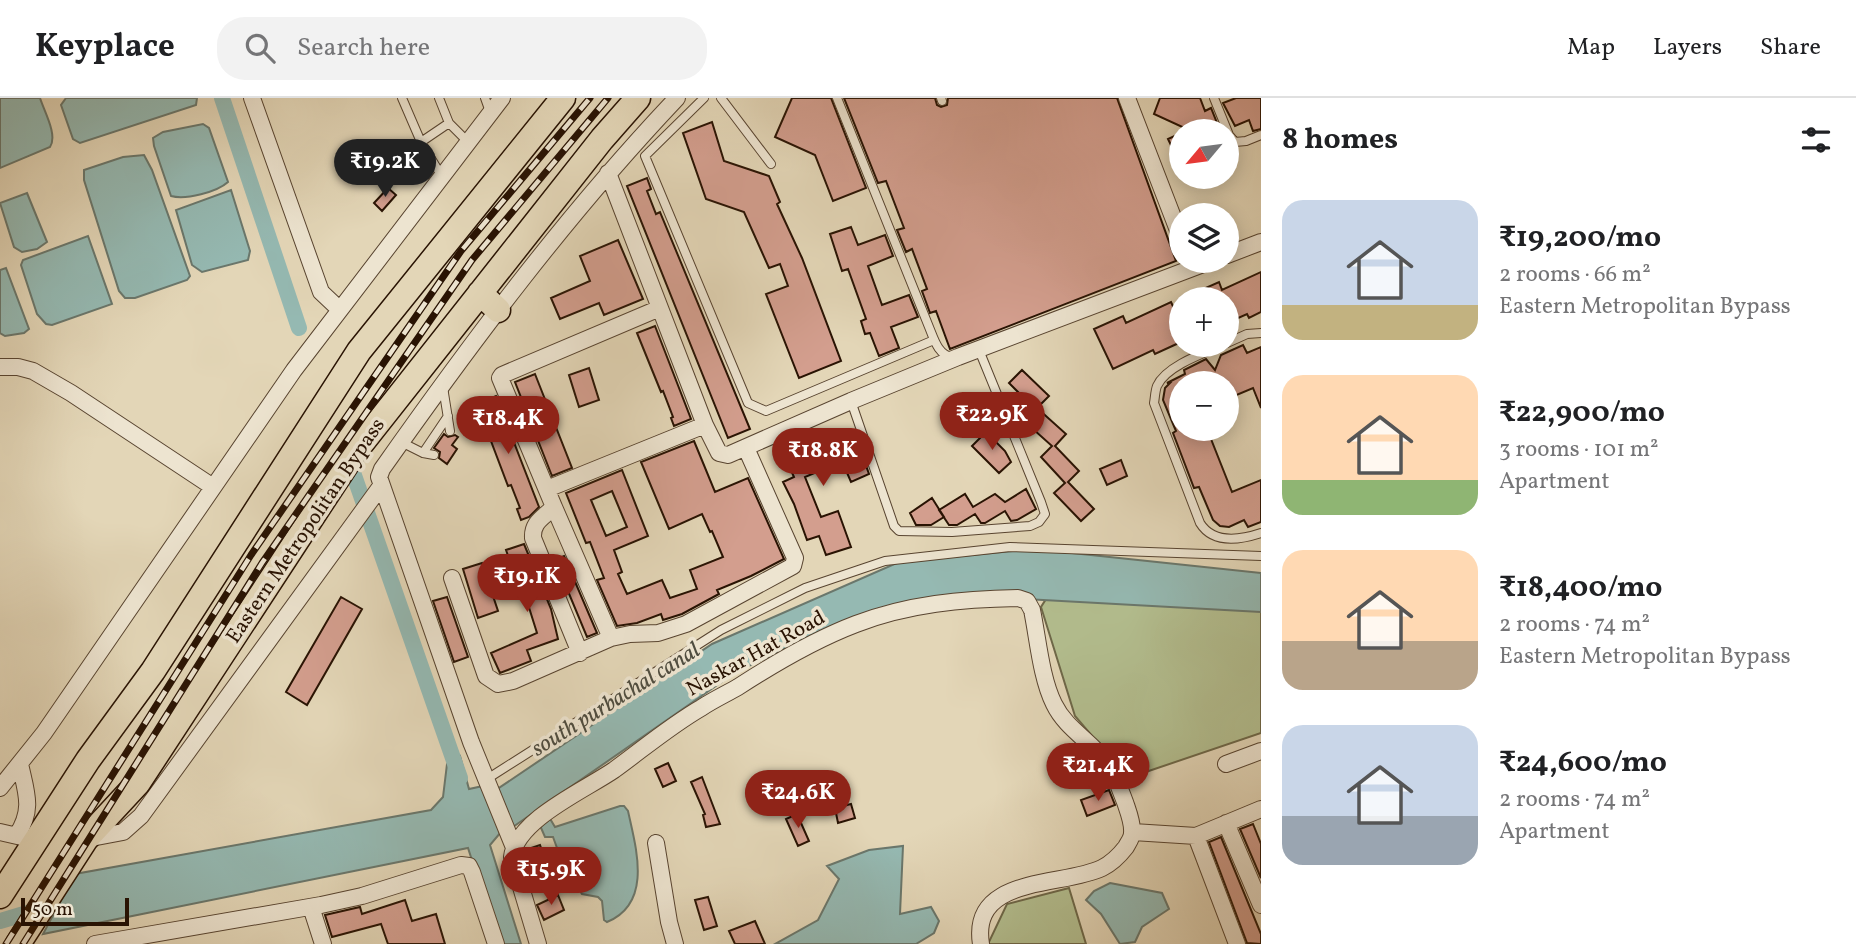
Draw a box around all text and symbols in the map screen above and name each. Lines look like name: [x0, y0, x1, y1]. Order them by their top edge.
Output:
search box: [217, 17, 707, 80]
text: Keyplace: [35, 25, 175, 71]
icon: search: [241, 29, 279, 67]
text: Search here: [297, 30, 430, 66]
text: Map: [1567, 31, 1615, 65]
text: Layers: [1653, 31, 1722, 65]
text: Share: [1760, 31, 1821, 65]
north arrow: [1169, 119, 1239, 189]
map controls: [1169, 119, 1239, 441]
text: 8 homes: [1282, 119, 1398, 161]
icon: filters: [1797, 121, 1835, 159]
pin: ₹19.2K: [328, 140, 442, 199]
text: ₹19.2K: [350, 146, 420, 178]
button: layers: [1169, 203, 1239, 273]
text: ₹19,200/mo: [1499, 217, 1661, 259]
icon: home: [1338, 228, 1422, 312]
text: 2 rooms · 66 m²: [1499, 259, 1651, 291]
button: +: [1169, 287, 1239, 357]
text: Eastern Metropolitan Bypass: [1499, 291, 1791, 323]
button: −: [1169, 371, 1239, 441]
pin: ₹22.9K: [935, 392, 1049, 452]
text: ₹22,900/mo: [1499, 392, 1665, 434]
pin: ₹18.4K: [451, 396, 565, 456]
text: ₹22.9K: [956, 399, 1028, 431]
text: ₹18.4K: [472, 403, 544, 435]
icon: home: [1338, 403, 1422, 487]
street label: Eastern Metropolitan Bypass: [220, 413, 392, 649]
pin: ₹18.8K: [766, 428, 880, 488]
text: 3 rooms · 101 m²: [1499, 434, 1659, 466]
text: ₹18.8K: [788, 435, 858, 467]
text: Apartment: [1499, 466, 1610, 498]
pin: ₹19.1K: [470, 554, 584, 614]
text: ₹19.1K: [493, 561, 561, 593]
text: ₹18,400/mo: [1499, 567, 1663, 609]
icon: home: [1338, 578, 1422, 662]
street label: Naskar Hat Road: [681, 604, 831, 704]
text: 2 rooms · 74 m²: [1499, 609, 1650, 641]
water label: south purbachal canal: [525, 635, 707, 765]
text: Eastern Metropolitan Bypass: [1499, 641, 1791, 673]
text: ₹24,600/mo: [1499, 742, 1667, 784]
pin: ₹21.4K: [1041, 744, 1155, 803]
text: ₹21.4K: [1062, 750, 1134, 782]
icon: home: [1338, 753, 1422, 837]
pin: ₹24.6K: [741, 770, 855, 830]
text: ₹24.6K: [761, 777, 835, 809]
text: 2 rooms · 74 m²: [1499, 784, 1650, 816]
text: Apartment: [1499, 816, 1610, 848]
pin: ₹15.9K: [494, 848, 608, 907]
text: ₹15.9K: [517, 854, 585, 886]
scale bar: [21, 895, 130, 927]
text: 50 m: [32, 897, 73, 923]

